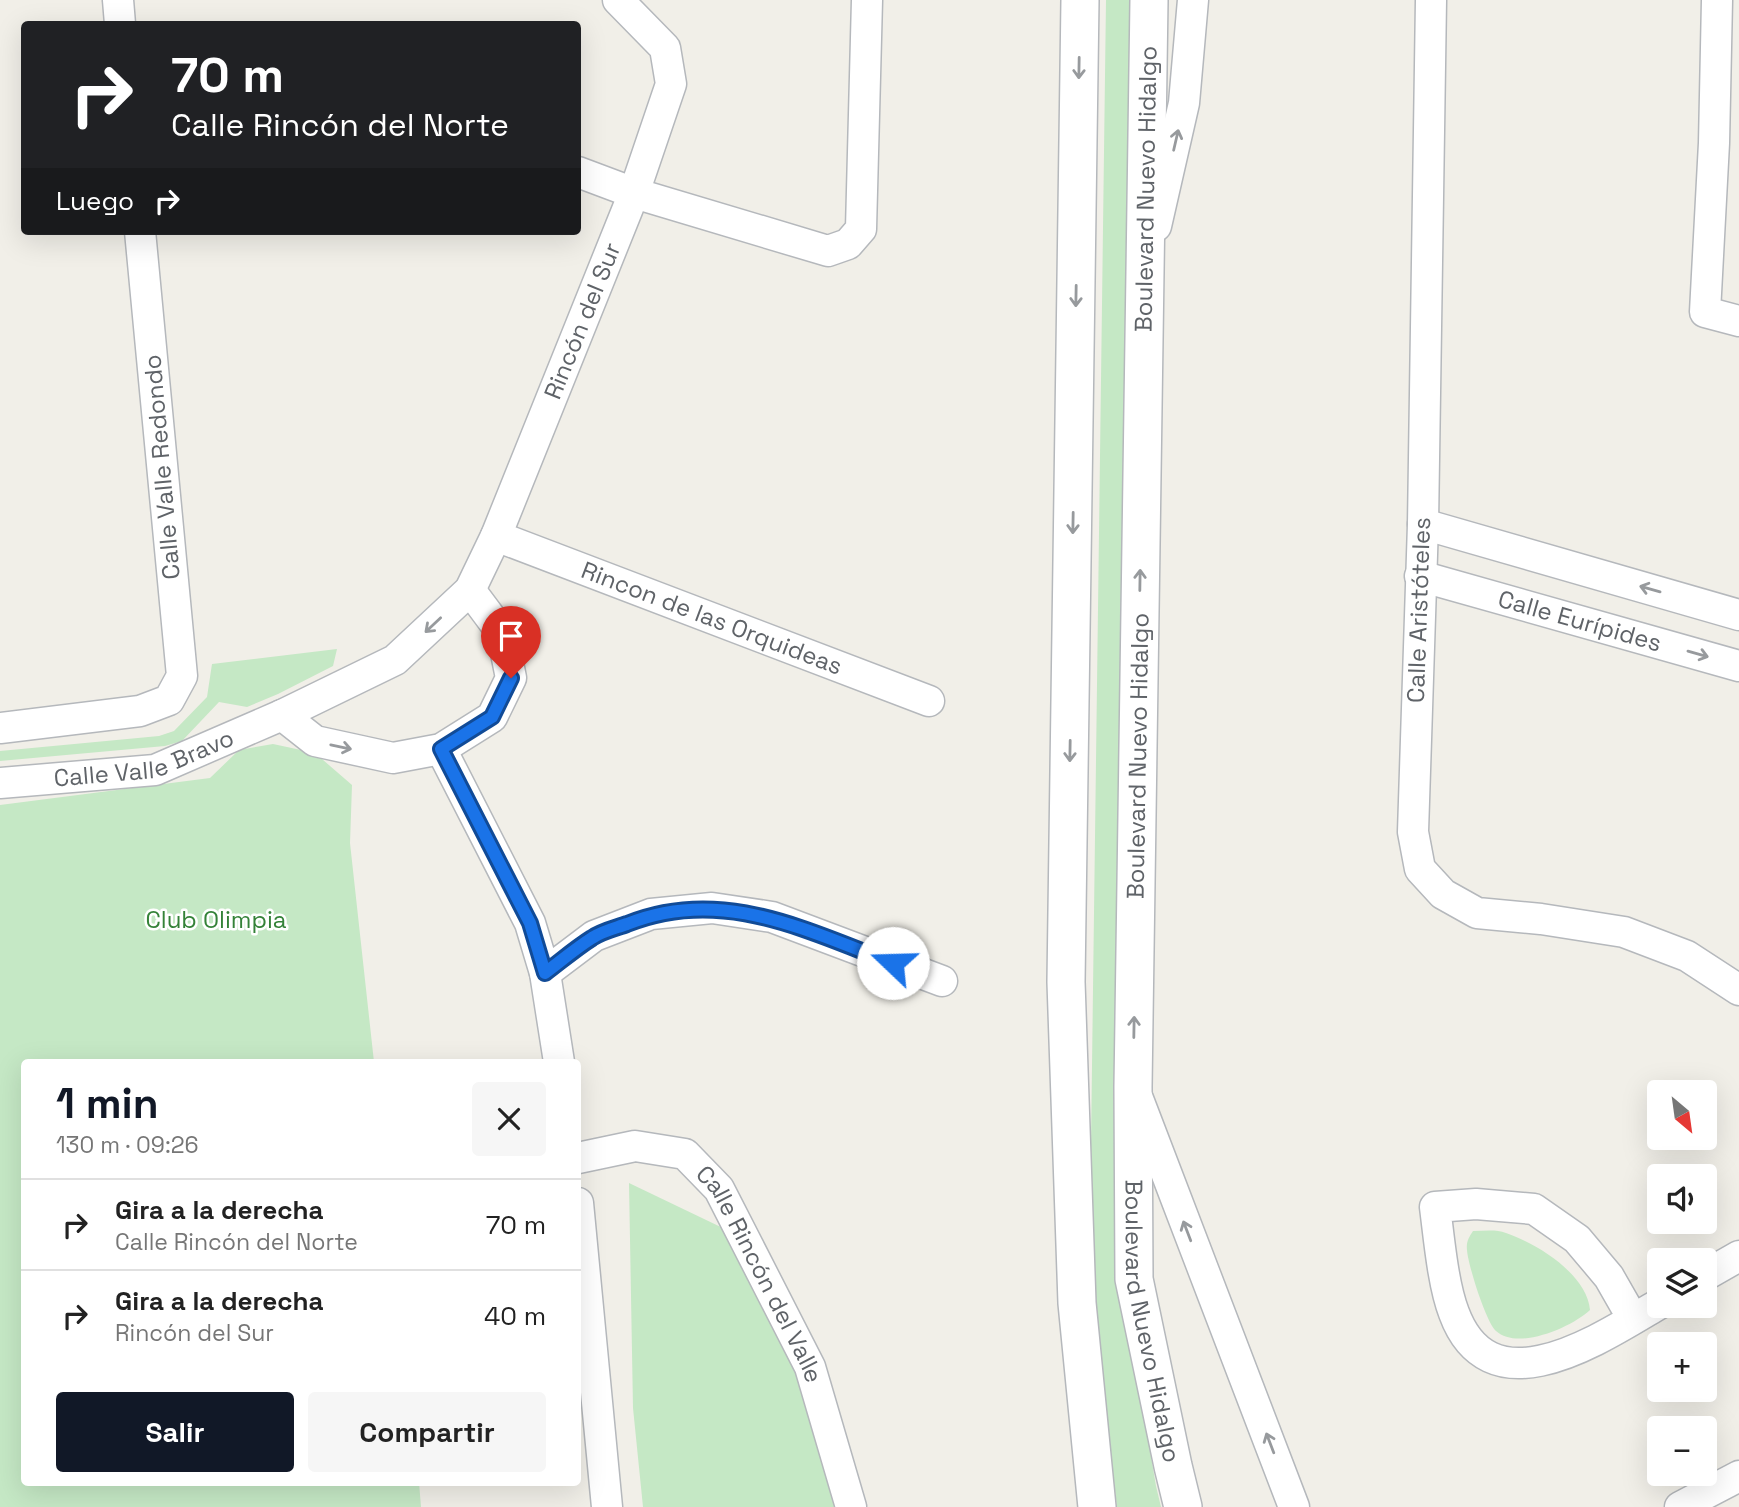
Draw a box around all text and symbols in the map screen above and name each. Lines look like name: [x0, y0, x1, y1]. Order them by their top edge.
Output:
text: 70 m: [171, 44, 284, 106]
street label: Boulevard Nuevo Hidalgo: [1128, 46, 1163, 332]
icon: right: [56, 49, 147, 140]
one-way arrow: [1072, 56, 1086, 79]
text: Calle Rincón del Norte: [171, 105, 509, 145]
one-way arrow: [1169, 129, 1183, 152]
icon: right: [148, 182, 186, 220]
text: Luego: [56, 184, 134, 218]
street label: Rincón del Sur: [537, 238, 627, 404]
one-way arrow: [1069, 284, 1083, 307]
street label: Calle Valle Redondo: [136, 353, 187, 581]
one-way arrow: [1066, 511, 1080, 534]
street label: Calle Aristóteles: [1400, 517, 1437, 703]
street label: Rincon de las Orquideas: [577, 554, 847, 682]
one-way arrow: [1133, 568, 1147, 591]
one-way arrow: [1639, 582, 1662, 595]
street label: Calle Eurípides: [1495, 583, 1665, 658]
pin: [481, 606, 541, 678]
street label: Boulevard Nuevo Hidalgo: [1120, 613, 1155, 899]
one-way arrow: [424, 616, 441, 633]
icon: arrive: [492, 617, 530, 655]
one-way arrow: [1686, 649, 1708, 662]
street label: Calle Valle Bravo: [52, 722, 238, 793]
one-way arrow: [1063, 739, 1076, 762]
one-way arrow: [329, 740, 352, 754]
park label: Club Olimpia: [145, 904, 287, 935]
position arrow: [856, 926, 930, 1000]
one-way arrow: [1127, 1016, 1141, 1039]
text: 1 min: [56, 1077, 159, 1130]
north arrow: [1647, 1080, 1717, 1150]
map controls: [1647, 1080, 1717, 1486]
button: close: [472, 1082, 546, 1156]
text: 130 m · 09:26: [56, 1130, 199, 1160]
street label: Calle Rincón del Valle: [689, 1159, 830, 1386]
button: sound: [1647, 1164, 1717, 1234]
street label: Boulevard Nuevo Hidalgo: [1118, 1180, 1188, 1465]
text: Gira a la derecha: [115, 1193, 324, 1227]
icon: right: [56, 1206, 94, 1244]
text: 70 m: [486, 1208, 546, 1242]
one-way arrow: [1180, 1221, 1192, 1243]
text: Calle Rincón del Norte: [115, 1227, 358, 1257]
button: layers: [1647, 1248, 1717, 1318]
text: Gira a la derecha: [115, 1284, 324, 1318]
icon: right: [56, 1297, 94, 1335]
text: 40 m: [484, 1299, 546, 1333]
text: Rincón del Sur: [115, 1318, 274, 1348]
button: +: [1647, 1332, 1717, 1402]
button: Salir: [56, 1392, 294, 1472]
button: Compartir: [308, 1392, 546, 1472]
button: −: [1647, 1416, 1717, 1486]
one-way arrow: [1262, 1433, 1275, 1455]

